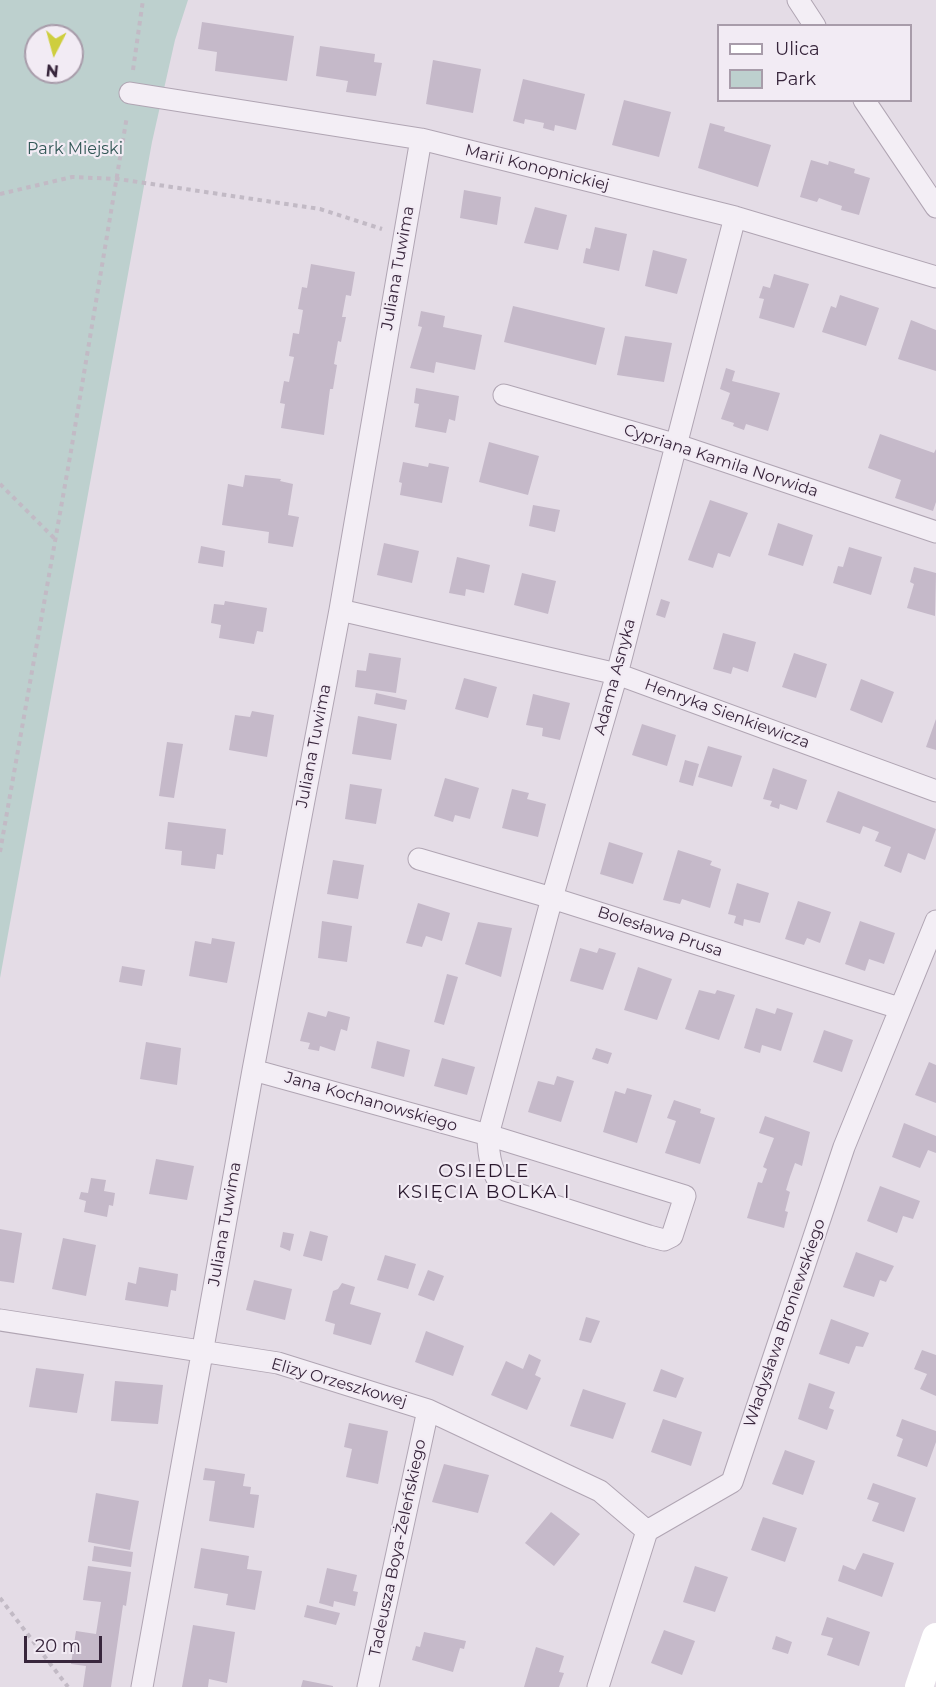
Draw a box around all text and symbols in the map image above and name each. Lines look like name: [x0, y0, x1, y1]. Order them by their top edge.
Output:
north arrow: [24, 24, 84, 84]
legend: [717, 24, 912, 102]
text: Ulica: [775, 38, 820, 60]
text: N: [45, 60, 60, 81]
text: Park: [775, 68, 816, 90]
park label: Park Miejski: [27, 139, 123, 159]
street label: Marii Konopnickiej: [463, 141, 611, 195]
street label: Juliana Tuwima: [378, 204, 418, 332]
street label: Cypriana Kamila Norwida: [621, 420, 821, 502]
street label: Adama Asnyka: [590, 617, 640, 737]
street label: Henryka Sienkiewicza: [642, 675, 812, 753]
street label: Juliana Tuwima: [293, 682, 335, 810]
street label: Bolesława Prusa: [595, 903, 725, 961]
street label: Jana Kochanowskiego: [282, 1068, 460, 1136]
street label: Juliana Tuwima: [205, 1160, 245, 1288]
district label: OSIEDLE KSIĘCIA BOLKA I: [397, 1161, 571, 1204]
street label: Władysława Broniewskiego: [740, 1216, 830, 1430]
street label: Elizy Orzeszkowej: [269, 1354, 409, 1412]
street label: Tadeusza Boya-Żeleńskiego: [366, 1438, 430, 1658]
scale bar: [27, 1624, 105, 1662]
text: 20 m: [35, 1635, 81, 1657]

